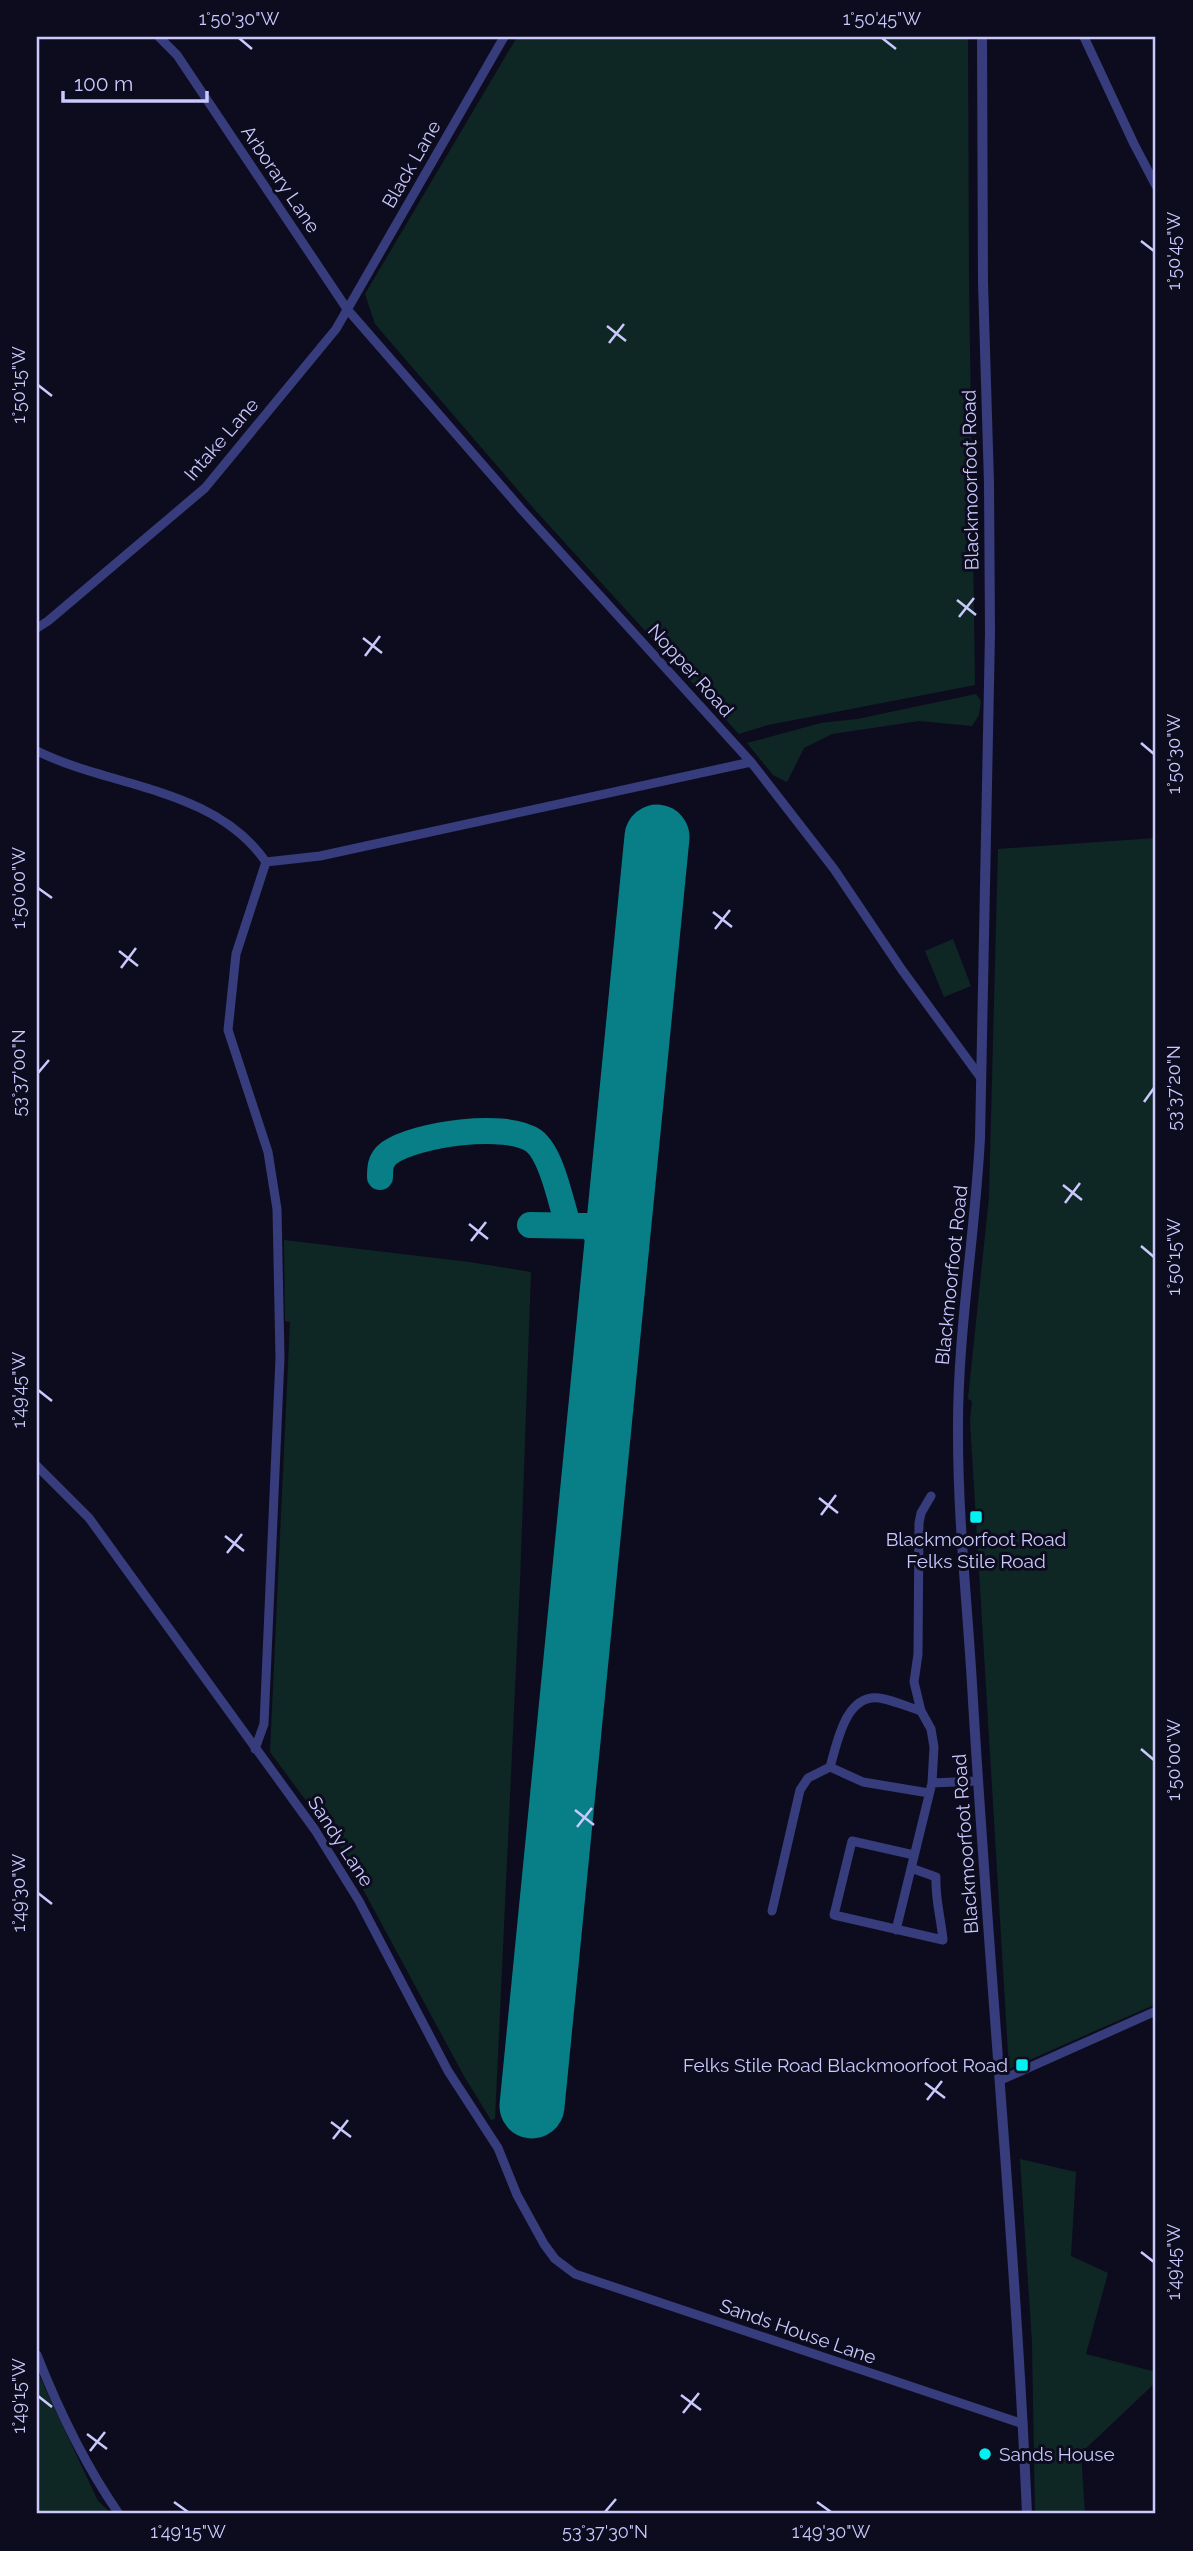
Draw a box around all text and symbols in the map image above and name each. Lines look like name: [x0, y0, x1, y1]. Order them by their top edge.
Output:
text: 1°50'30"W: [199, 8, 279, 29]
text: 1°50'45"W: [843, 8, 921, 29]
scale bar: [63, 60, 206, 104]
text: 100 m: [74, 71, 133, 96]
street label: Black Lane: [377, 116, 445, 212]
street label: Arborary Lane: [237, 121, 325, 237]
text: 1°50'45"W: [1163, 212, 1184, 290]
text: 1°50'15"W: [8, 346, 29, 424]
street label: Blackmoorfoot Road: [957, 390, 983, 570]
street label: Intake Lane: [179, 393, 263, 485]
street label: Nopper Road: [644, 619, 738, 721]
text: 1°50'30"W: [1163, 714, 1184, 794]
text: 1°50'00"W: [8, 847, 29, 929]
text: 53°37'00"N: [8, 1029, 29, 1117]
text: 53°37'20"N: [1163, 1045, 1184, 1131]
street label: Blackmoorfoot Road: [931, 1184, 971, 1366]
text: 1°50'15"W: [1163, 1218, 1184, 1296]
text: 1°49'45"W: [8, 1352, 29, 1428]
marker: Blackmoorfoot Road Felks Stile Road: [968, 1509, 984, 1525]
place label: Blackmoorfoot Road Felks Stile Road: [886, 1528, 1066, 1572]
text: 1°50'00"W: [1163, 1719, 1184, 1801]
street label: Blackmoorfoot Road: [948, 1753, 982, 1935]
street label: Sandy Lane: [304, 1792, 378, 1890]
text: 1°49'30"W: [8, 1854, 29, 1932]
place label: Felks Stile Road Blackmoorfoot Road: [683, 2054, 1008, 2076]
marker: Felks Stile Road Blackmoorfoot Road: [1014, 2057, 1030, 2073]
text: 1°49'45"W: [1163, 2224, 1184, 2300]
street label: Sands House Lane: [717, 2294, 879, 2368]
text: 1°49'15"W: [8, 2358, 29, 2434]
place label: Sands House: [999, 2443, 1115, 2465]
marker: Sands House: [977, 2446, 993, 2462]
text: 1°49'15"W: [150, 2521, 226, 2542]
text: 53°37'30"N: [562, 2521, 648, 2542]
text: 1°49'30"W: [792, 2521, 870, 2542]

